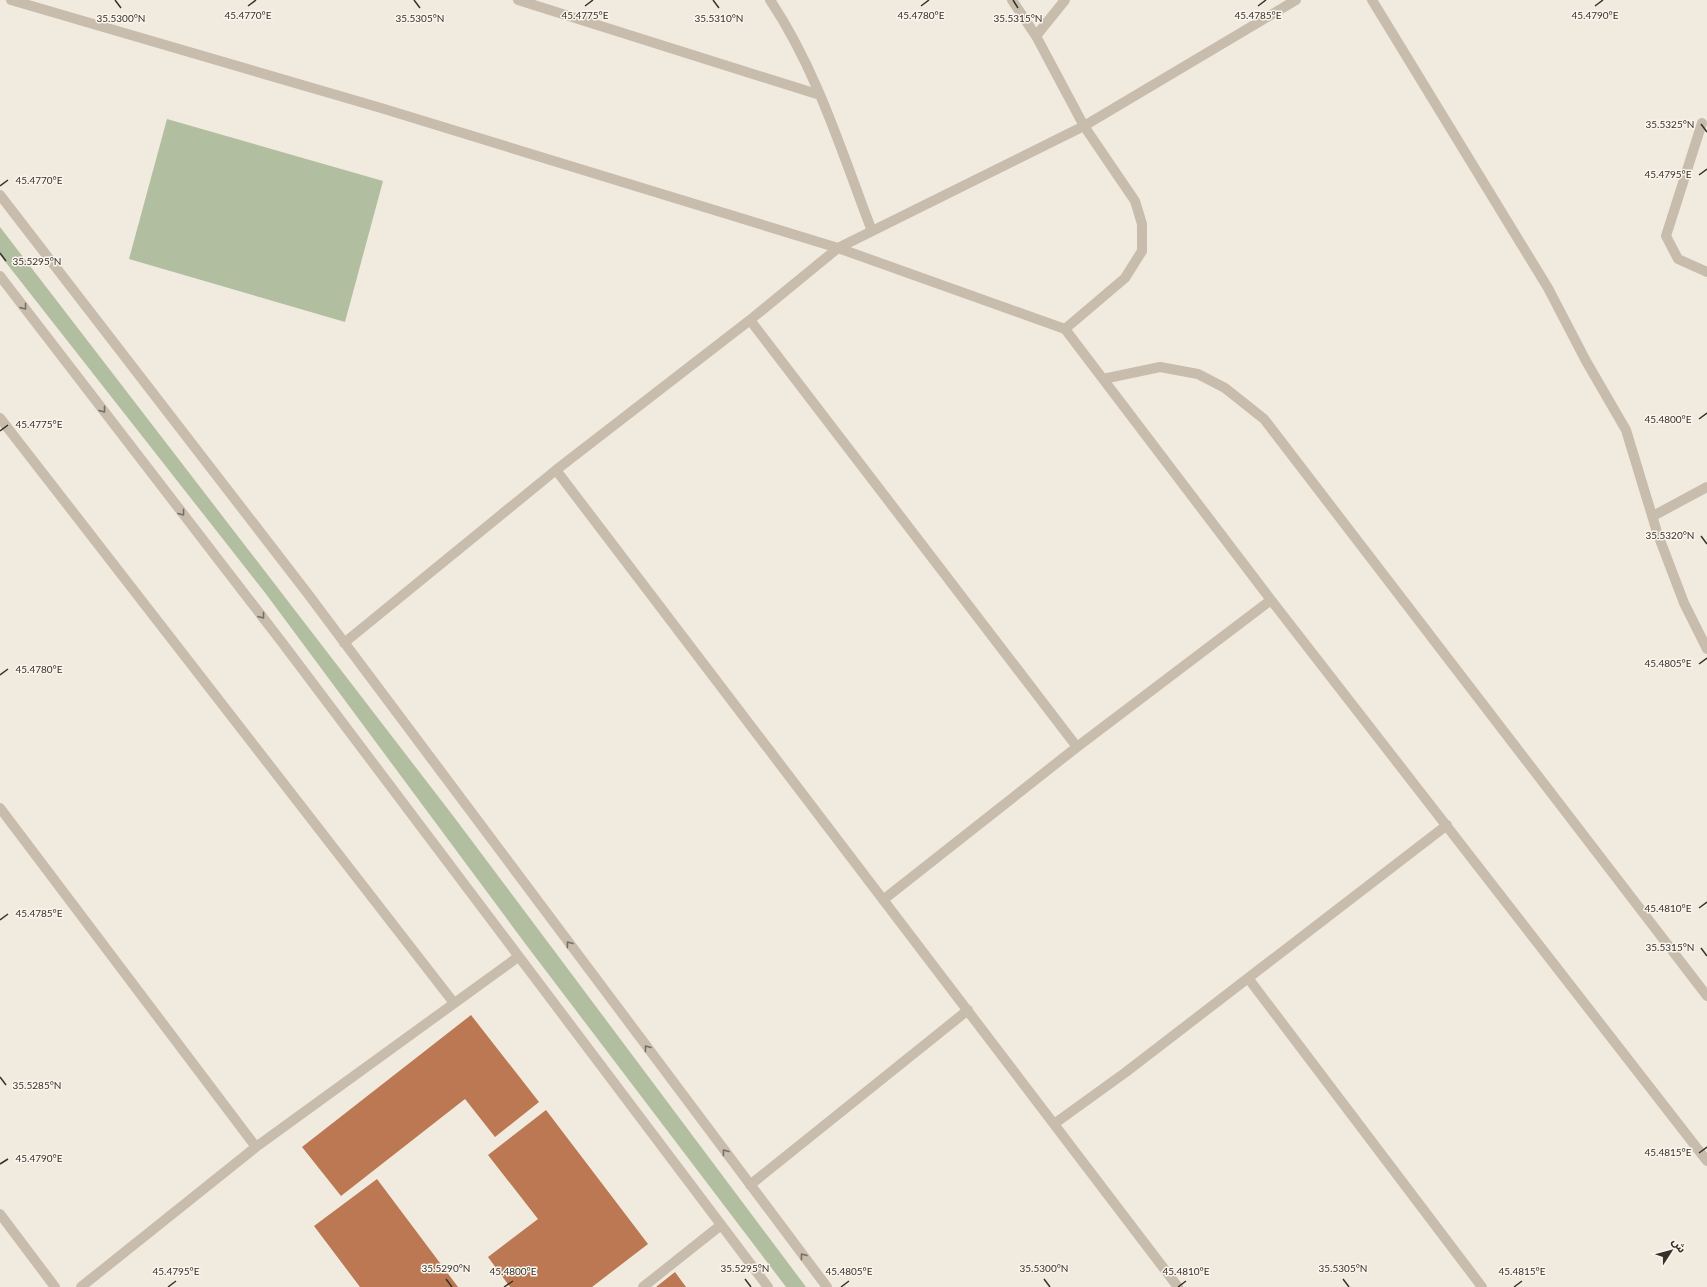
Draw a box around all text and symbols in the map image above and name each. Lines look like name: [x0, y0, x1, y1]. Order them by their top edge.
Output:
text: 45.4770°E: [224, 9, 272, 21]
text: 45.4775°E: [561, 9, 609, 21]
text: 45.4780°E: [897, 9, 945, 21]
text: 45.4785°E: [1234, 9, 1282, 21]
text: 45.4790°E: [1571, 9, 1619, 21]
text: 35.5300°N: [97, 12, 145, 24]
text: 35.5305°N: [396, 12, 444, 24]
text: 35.5310°N: [695, 12, 743, 24]
text: 35.5315°N: [994, 12, 1042, 24]
text: 35.5325°N: [1646, 118, 1694, 130]
text: 45.4795°E: [1644, 168, 1692, 180]
text: 45.4770°E: [15, 174, 63, 186]
text: 35.5295°N: [13, 255, 61, 267]
one-way arrow: [19, 302, 26, 309]
one-way arrow: [98, 405, 105, 412]
text: 45.4800°E: [1644, 413, 1692, 425]
text: 45.4775°E: [15, 418, 63, 430]
one-way arrow: [178, 509, 185, 516]
text: 35.5320°N: [1646, 529, 1694, 541]
one-way arrow: [257, 612, 264, 619]
text: 45.4805°E: [1644, 657, 1692, 669]
text: 45.4780°E: [15, 663, 63, 675]
text: 45.4810°E: [1644, 902, 1692, 914]
text: 45.4785°E: [15, 907, 63, 919]
one-way arrow: [567, 941, 574, 948]
text: 35.5315°N: [1646, 941, 1694, 953]
one-way arrow: [645, 1045, 652, 1052]
text: 35.5285°N: [13, 1079, 61, 1091]
text: 45.4815°E: [1644, 1146, 1692, 1158]
one-way arrow: [723, 1150, 730, 1157]
text: 45.4790°E: [15, 1152, 63, 1164]
north arrow: [1651, 1231, 1691, 1271]
text: ش: [1669, 1235, 1689, 1255]
one-way arrow: [801, 1253, 808, 1260]
text: 35.5290°N: [422, 1262, 470, 1274]
text: 35.5295°N: [721, 1262, 769, 1274]
text: 35.5300°N: [1020, 1262, 1068, 1274]
text: 35.5305°N: [1319, 1262, 1367, 1274]
text: 45.4795°E: [152, 1265, 200, 1277]
text: 45.4800°E: [489, 1265, 537, 1277]
text: 45.4805°E: [825, 1265, 873, 1277]
text: 45.4810°E: [1162, 1265, 1210, 1277]
text: 45.4815°E: [1498, 1265, 1546, 1277]

